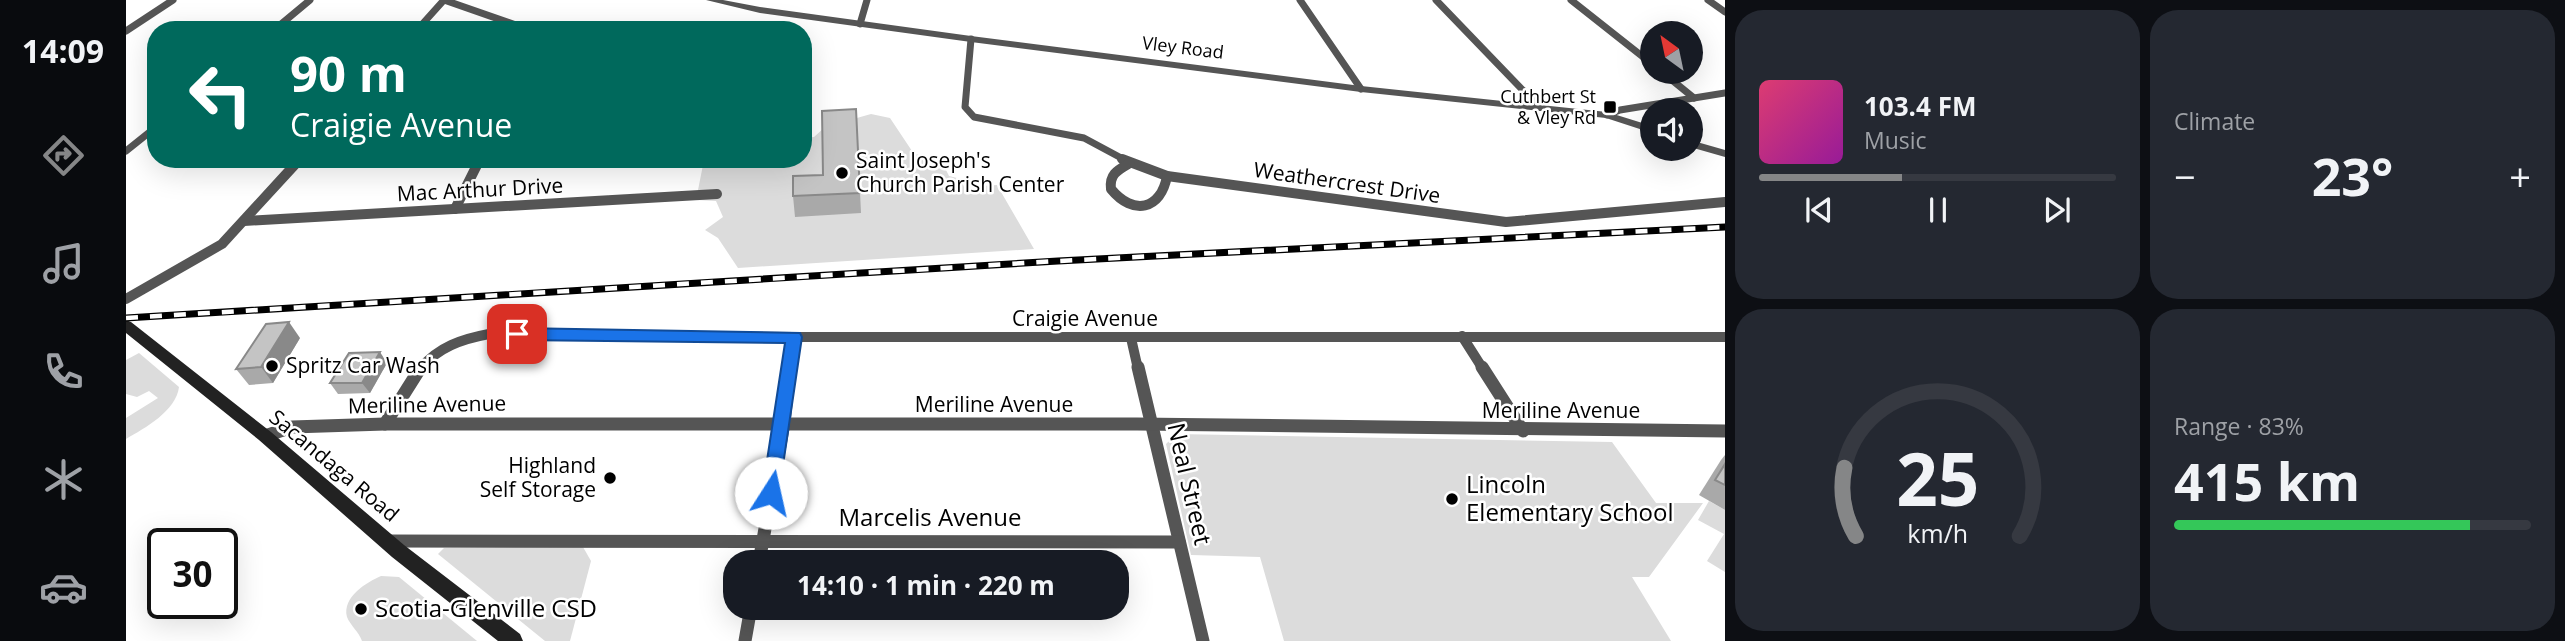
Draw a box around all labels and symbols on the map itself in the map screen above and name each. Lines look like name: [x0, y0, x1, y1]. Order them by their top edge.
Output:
north arrow: [1640, 21, 1703, 84]
street label: Vley Road: [1141, 30, 1225, 64]
place label: Cuthbert St & Vley Rd: [1500, 84, 1596, 129]
marker: Cuthbert St & Vley Rd: [1602, 99, 1618, 115]
place label: Saint Joseph's Church Parish Center: [856, 146, 1065, 198]
street label: Weathercrest Drive: [1252, 155, 1442, 209]
marker: Saint Joseph's Church Parish Center: [834, 165, 850, 181]
street label: Mac Arthur Drive: [396, 171, 564, 207]
pin: [487, 304, 547, 364]
street label: Craigie Avenue: [1012, 304, 1158, 332]
place label: Spritz Car Wash: [286, 351, 440, 379]
marker: Spritz Car Wash: [264, 358, 280, 374]
street label: Meriline Avenue: [348, 389, 506, 419]
street label: Meriline Avenue: [915, 390, 1073, 418]
street label: Meriline Avenue: [1482, 396, 1640, 424]
street label: Sacandaga Road: [264, 403, 405, 528]
street label: Neal Street: [1160, 419, 1221, 548]
place label: Highland Self Storage: [480, 451, 596, 503]
position arrow: [734, 456, 808, 530]
place label: Lincoln Elementary School: [1466, 467, 1674, 528]
marker: Highland Self Storage: [602, 470, 618, 486]
marker: Lincoln Elementary School: [1444, 491, 1460, 507]
street label: Marcelis Avenue: [838, 500, 1022, 533]
speed limit sign: 30: [147, 528, 238, 619]
place label: Scotia-Glenville CSD: [375, 591, 597, 624]
marker: Scotia-Glenville CSD: [353, 601, 369, 617]

